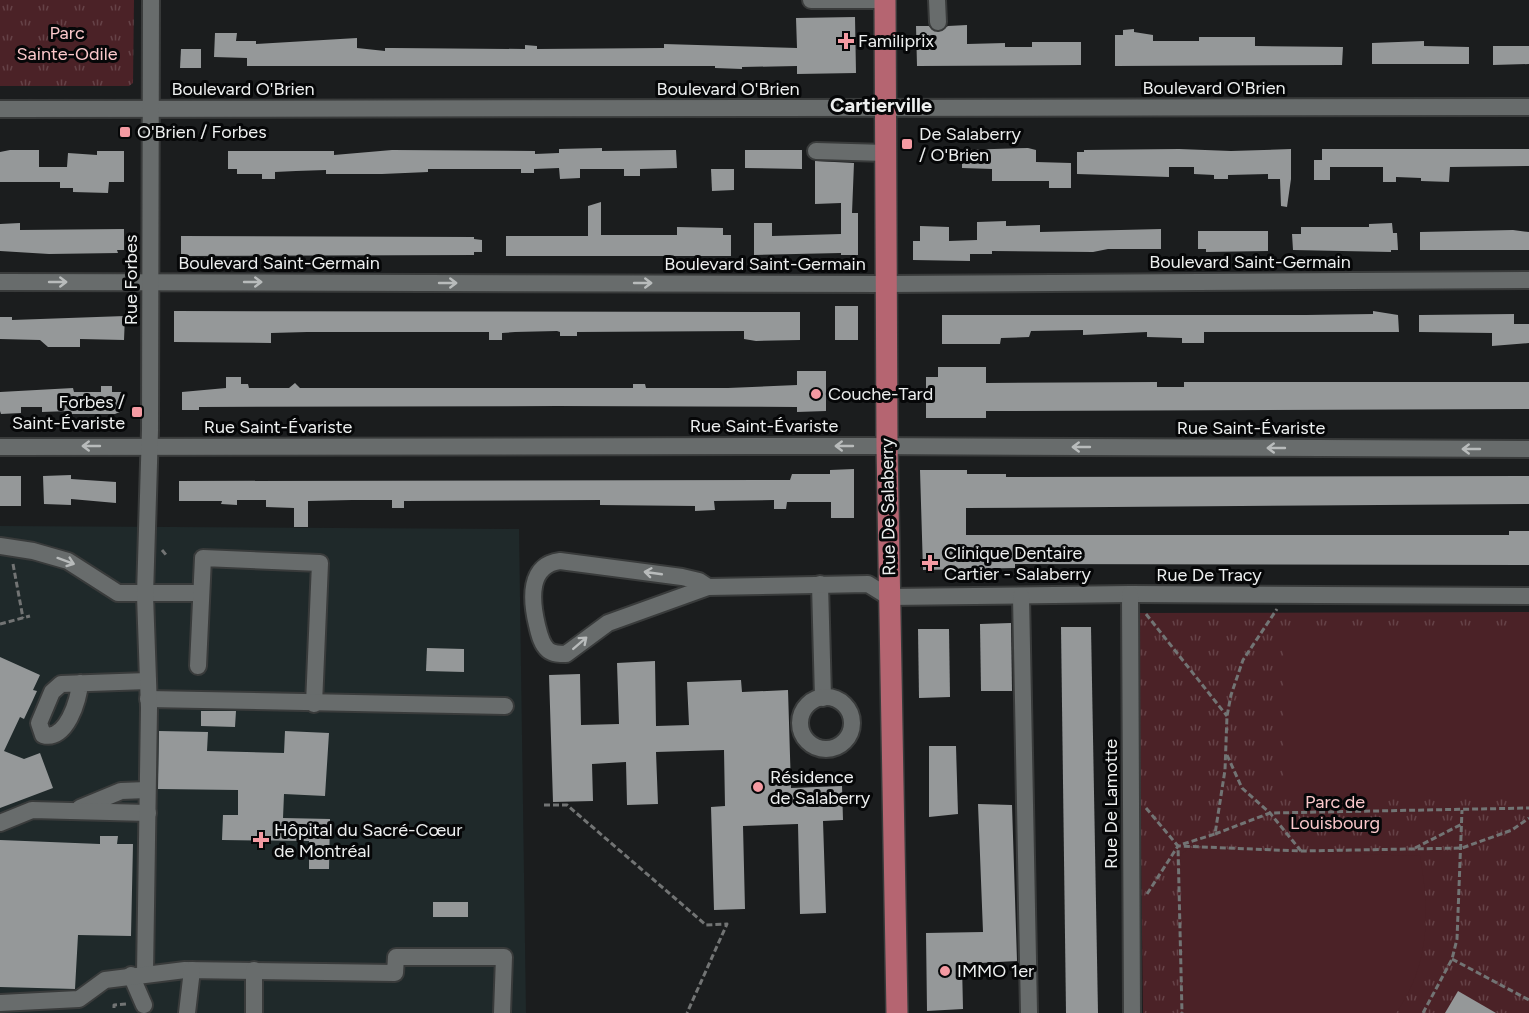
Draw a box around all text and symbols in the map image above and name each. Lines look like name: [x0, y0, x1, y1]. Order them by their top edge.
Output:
park label: Parc Sainte-Odile: [16, 22, 118, 65]
place label: Familiprix: [858, 30, 934, 52]
marker: Familiprix: [839, 34, 853, 48]
street label: Boulevard O'Brien: [1142, 77, 1286, 99]
street label: Boulevard O'Brien: [171, 78, 315, 100]
street label: Boulevard O'Brien: [656, 78, 800, 100]
district label: Cartierville: [830, 93, 932, 117]
place label: O'Brien / Forbes: [137, 121, 267, 143]
place label: De Salaberry / O'Brien: [919, 123, 1022, 166]
marker: O'Brien / Forbes: [118, 125, 132, 139]
marker: De Salaberry / O'Brien: [900, 137, 914, 151]
street label: Rue Forbes: [120, 235, 142, 325]
street label: Boulevard Saint-Germain: [1149, 251, 1351, 273]
street label: Boulevard Saint-Germain: [178, 252, 380, 274]
street label: Boulevard Saint-Germain: [664, 253, 866, 275]
one-way arrow: [48, 276, 68, 288]
one-way arrow: [243, 276, 263, 288]
one-way arrow: [438, 277, 458, 289]
one-way arrow: [633, 277, 653, 289]
place label: Couche-Tard: [828, 383, 933, 405]
marker: Couche-Tard: [809, 387, 823, 401]
place label: Forbes / Saint-Évariste: [12, 391, 125, 434]
marker: Forbes / Saint-Évariste: [130, 405, 144, 419]
street label: Rue Saint-Évariste: [690, 415, 838, 437]
street label: Rue Saint-Évariste: [204, 416, 352, 438]
street label: Rue Saint-Évariste: [1177, 417, 1325, 439]
street label: Rue De Salaberry: [876, 437, 900, 576]
one-way arrow: [834, 440, 854, 452]
one-way arrow: [82, 441, 102, 452]
one-way arrow: [1071, 441, 1091, 453]
one-way arrow: [1266, 442, 1286, 454]
one-way arrow: [1461, 443, 1481, 455]
place label: Clinique Dentaire Cartier - Salaberry: [944, 542, 1091, 585]
marker: Clinique Dentaire Cartier - Salaberry: [921, 554, 939, 572]
one-way arrow: [56, 556, 74, 567]
street label: Rue De Tracy: [1156, 564, 1262, 586]
one-way arrow: [643, 568, 663, 579]
one-way arrow: [572, 637, 588, 650]
street label: Rue De Lamotte: [1100, 739, 1122, 869]
place label: Résidence de Salaberry: [770, 766, 871, 809]
marker: Résidence de Salaberry: [751, 780, 765, 794]
park label: Parc de Louisbourg: [1290, 791, 1380, 834]
place label: Hôpital du Sacré-Cœur de Montréal: [274, 819, 462, 862]
marker: Hôpital du Sacré-Cœur de Montréal: [252, 831, 270, 849]
place label: IMMO 1er: [957, 960, 1034, 982]
marker: IMMO 1er: [938, 964, 952, 978]

